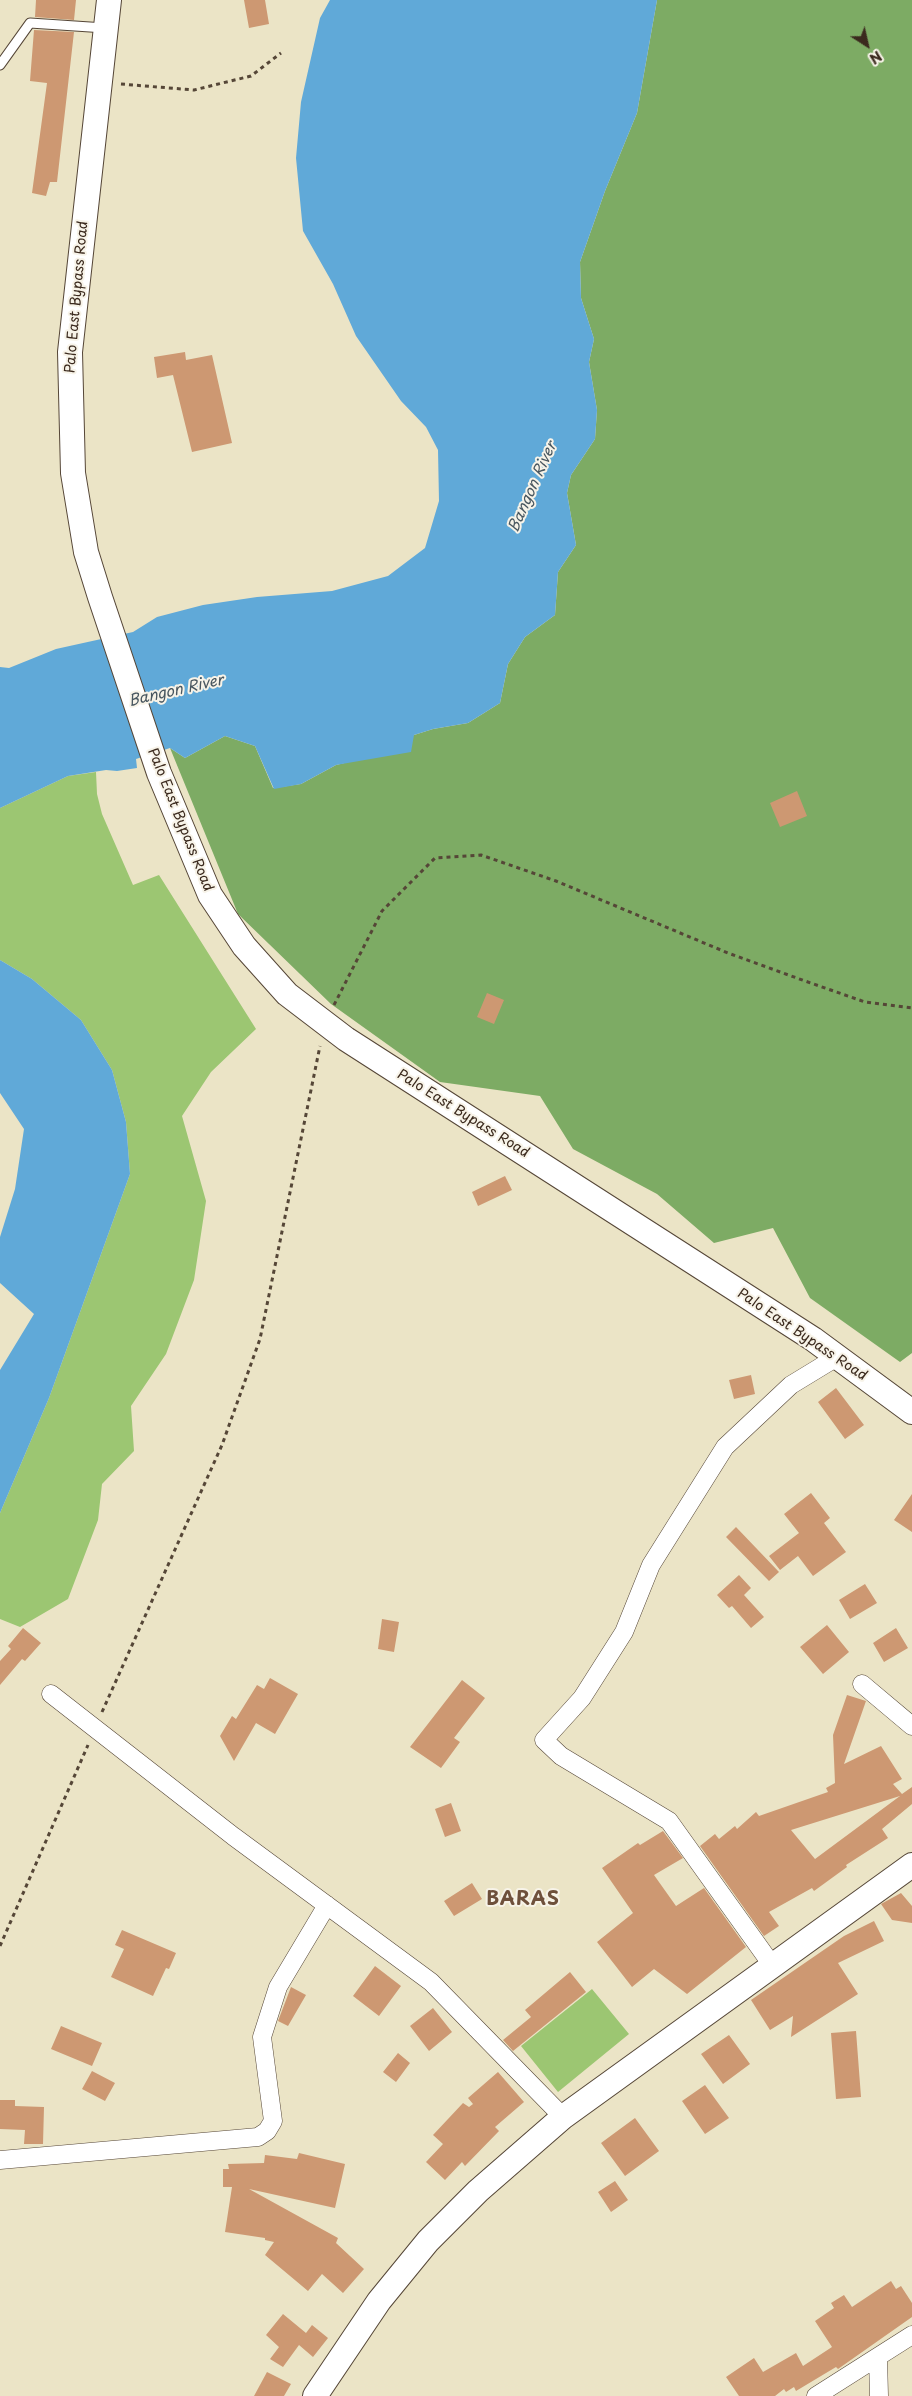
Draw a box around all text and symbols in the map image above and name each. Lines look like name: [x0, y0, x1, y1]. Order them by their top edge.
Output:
north arrow: [842, 20, 892, 70]
text: N: [865, 46, 886, 69]
street label: Palo East Bypass Road: [62, 220, 92, 374]
water label: Bangon River: [505, 439, 561, 535]
water label: Bangon River: [127, 671, 225, 711]
street label: Palo East Bypass Road: [144, 746, 216, 894]
street label: Palo East Bypass Road: [394, 1066, 532, 1162]
street label: Palo East Bypass Road: [734, 1285, 870, 1385]
district label: BARAS: [485, 1889, 561, 1911]

